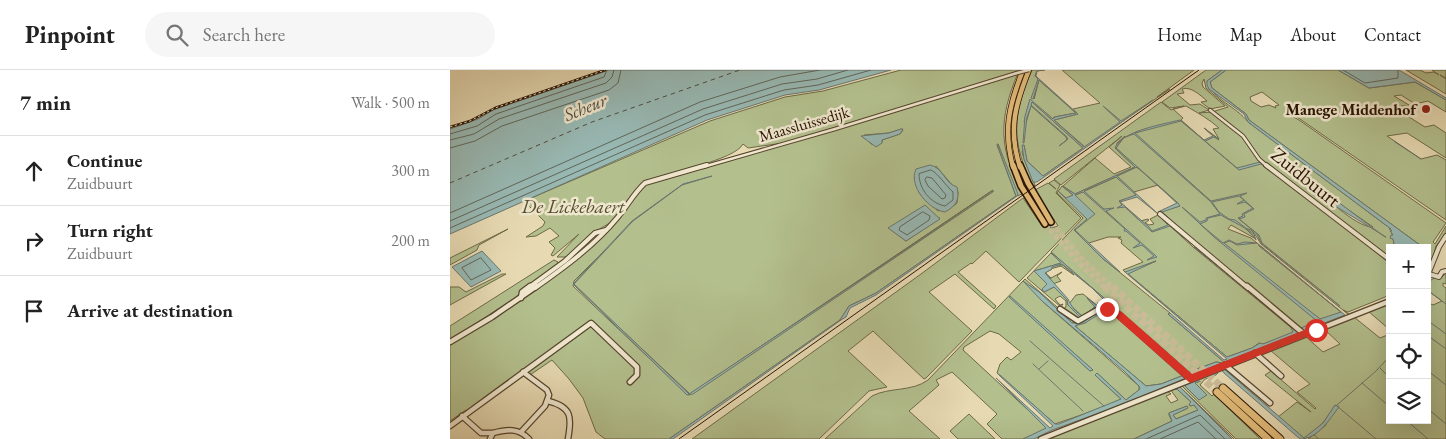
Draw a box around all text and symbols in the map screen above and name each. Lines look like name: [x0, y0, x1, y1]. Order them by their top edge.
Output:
search box: [145, 12, 495, 57]
text: Pinpoint: [25, 19, 115, 50]
icon: search: [163, 21, 191, 49]
text: Search here: [203, 22, 285, 47]
text: Home: [1157, 23, 1202, 46]
text: Map: [1230, 23, 1262, 46]
text: About: [1290, 23, 1336, 46]
text: Contact: [1364, 23, 1421, 46]
water label: Scheur: [559, 88, 611, 126]
text: 7 min: [20, 89, 71, 116]
text: Walk · 500 m: [351, 92, 430, 113]
place label: Manege Middenhof: [1286, 99, 1418, 120]
street label: Maassluissedijk: [756, 101, 852, 147]
marker: Manege Middenhof: [1420, 103, 1432, 115]
street label: Zuidbuurt: [1266, 141, 1347, 213]
text: Continue: [67, 148, 142, 173]
icon: ahead: [20, 157, 48, 185]
text: 300 m: [391, 160, 430, 181]
text: Zuidbuurt: [67, 173, 133, 194]
park label: De Lickebaert: [520, 193, 626, 219]
text: Turn right: [67, 218, 153, 243]
icon: right: [20, 227, 48, 255]
text: 200 m: [391, 230, 430, 251]
text: Zuidbuurt: [67, 243, 133, 264]
map controls: [1386, 244, 1431, 424]
button: +: [1386, 244, 1431, 289]
button: −: [1386, 289, 1431, 334]
icon: arrive: [20, 297, 48, 325]
text: Arrive at destination: [67, 298, 233, 323]
route end: [1096, 298, 1119, 321]
route start: [1305, 319, 1328, 342]
button: locate: [1386, 334, 1431, 379]
button: layers: [1386, 379, 1431, 424]

